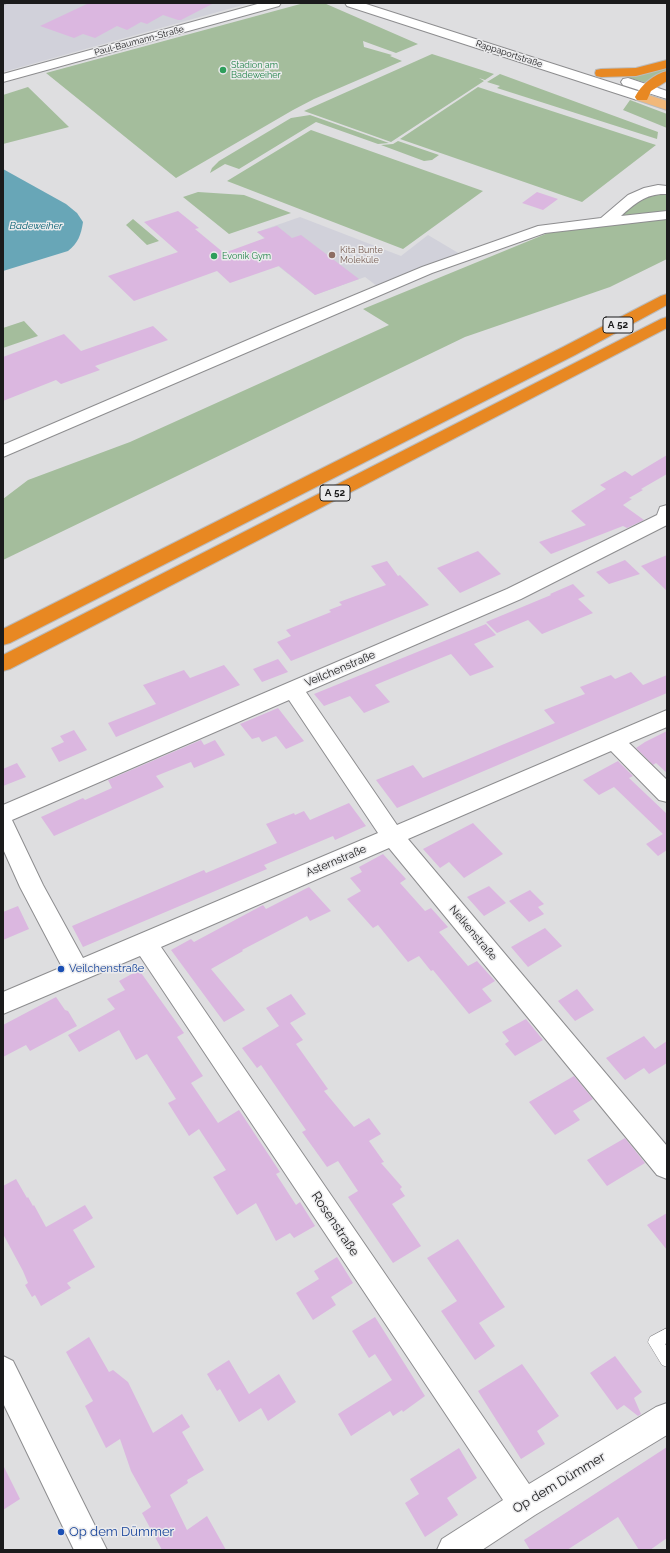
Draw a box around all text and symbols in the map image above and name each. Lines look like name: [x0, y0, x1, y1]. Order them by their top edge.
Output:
street label: Paul-Baumann-Straße: [93, 24, 185, 58]
street label: Rappaportstraße: [474, 38, 544, 70]
place label: Stadion am Badeweiher: [231, 60, 281, 81]
marker: Stadion am Badeweiher: [218, 65, 228, 75]
water label: Badeweiher: [10, 220, 62, 232]
place label: Kita Bunte Moleküle: [340, 245, 383, 266]
marker: Kita Bunte Moleküle: [327, 250, 337, 260]
marker: Evonik Gym: [209, 251, 219, 261]
place label: Evonik Gym: [222, 251, 271, 261]
road number: A 52: [603, 317, 633, 333]
road number: A 52: [320, 485, 350, 501]
street label: Veilchenstraße: [303, 648, 377, 690]
street label: Asternstraße: [304, 842, 368, 880]
street label: Nelkenstraße: [446, 903, 500, 963]
place label: Veilchenstraße: [69, 962, 144, 976]
marker: Veilchenstraße: [56, 964, 66, 974]
street label: Rosenstraße: [308, 1189, 362, 1259]
street label: Op dem Dümmer: [510, 1449, 608, 1517]
place label: Op dem Dümmer: [69, 1524, 174, 1540]
marker: Op dem Dümmer: [56, 1527, 66, 1537]

